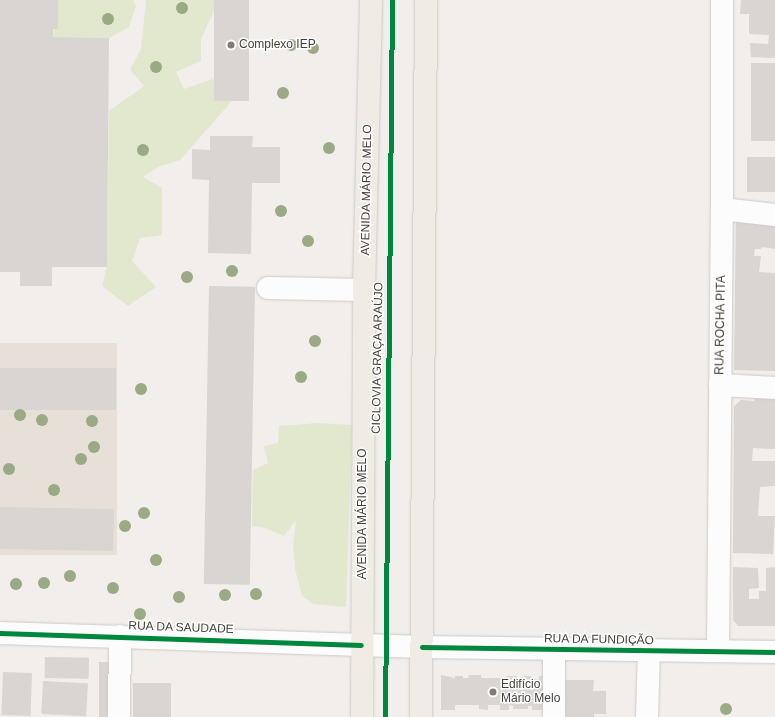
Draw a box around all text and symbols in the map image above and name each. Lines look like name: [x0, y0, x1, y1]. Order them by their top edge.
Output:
place label: Complexo IEP: [239, 38, 316, 52]
marker: Complexo IEP: [226, 40, 236, 50]
street label: AVENIDA MÁRIO MELO: [359, 124, 375, 256]
street label: RUA ROCHA PITA: [713, 274, 729, 376]
street label: CICLOVIA GRAÇA ARAÚJO: [369, 281, 387, 435]
street label: AVENIDA MÁRIO MELO: [356, 448, 370, 580]
street label: RUA DA SAUDADE: [127, 619, 235, 637]
street label: RUA DA FUNDIÇÃO: [543, 632, 655, 648]
place label: Edifício Mário Melo: [501, 678, 560, 706]
marker: Edifício Mário Melo: [488, 687, 498, 697]

